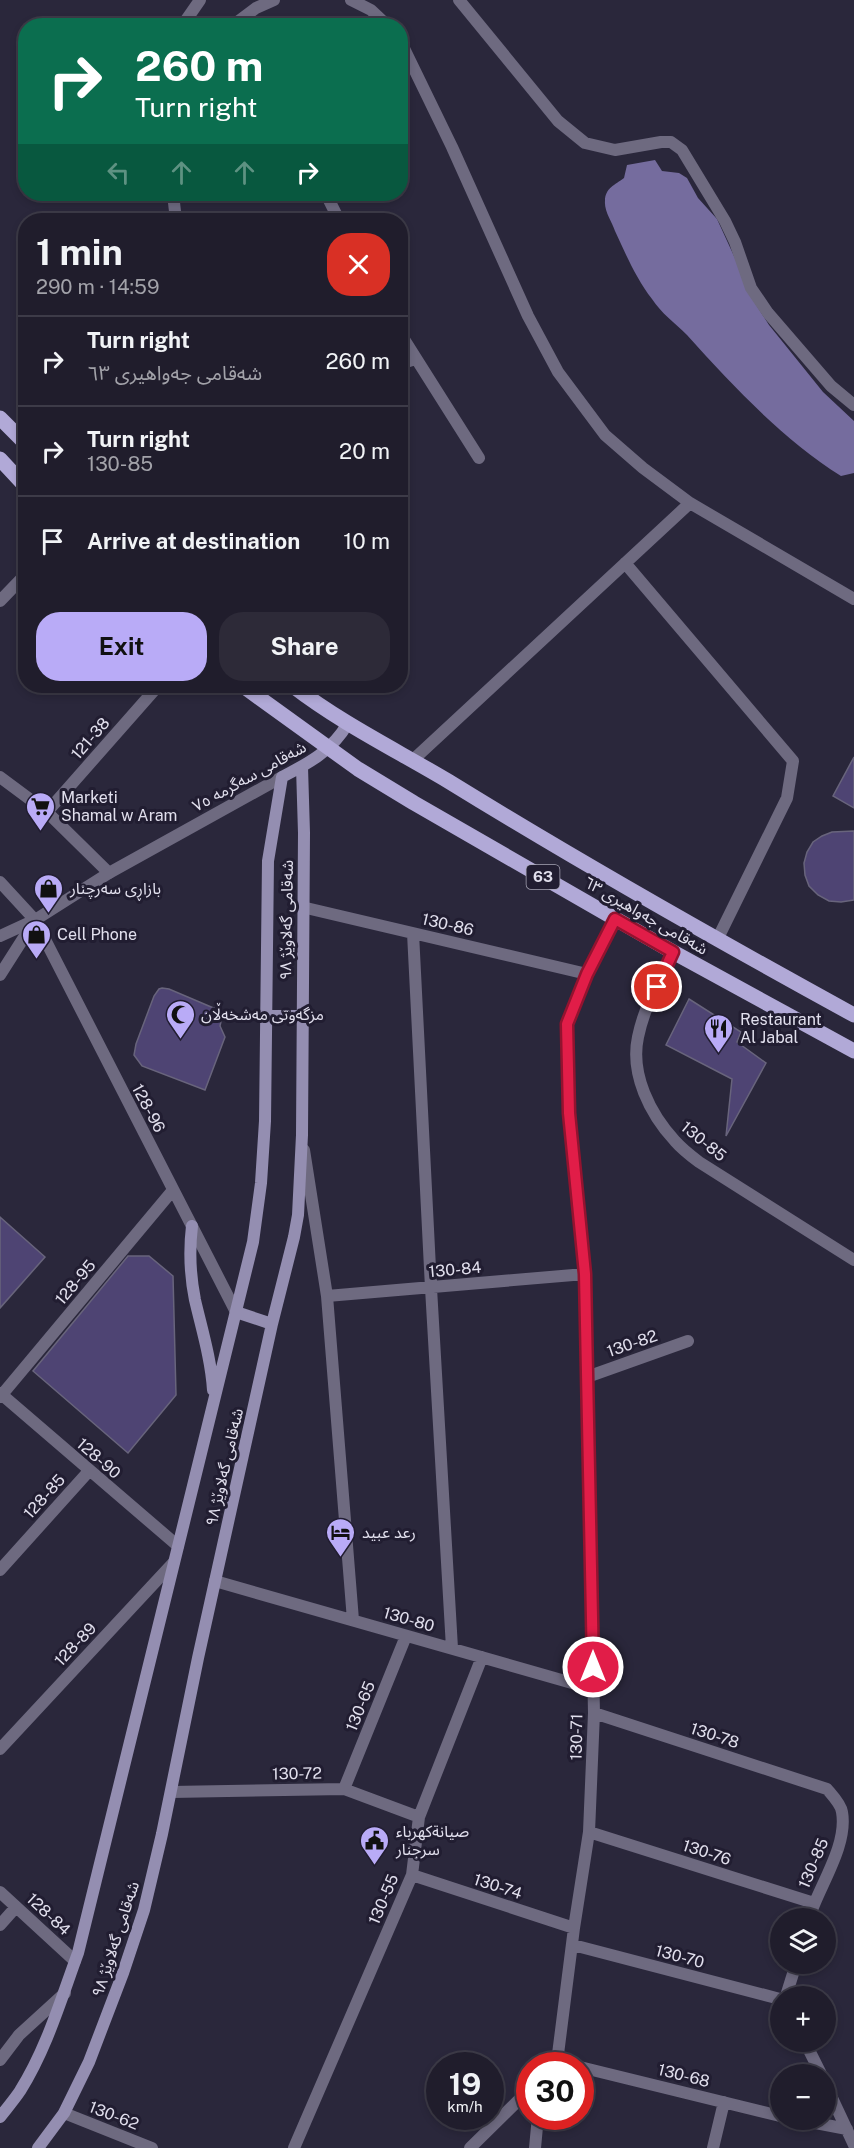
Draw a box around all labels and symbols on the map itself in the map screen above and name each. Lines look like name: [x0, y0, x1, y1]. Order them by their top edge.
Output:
street label: 121-38: [67, 714, 114, 763]
street label: شەقامی سەگرمە ٧٥: [189, 737, 309, 816]
place label: Marketi Shamal w Aram: [61, 788, 177, 825]
supermarket icon: Marketi Shamal w Aram: [24, 790, 56, 832]
street label: شەقامی گەلاوێژ ٩٨: [276, 860, 297, 980]
road number: 63: [526, 865, 560, 889]
shop icon: بازاڕی سەرچنار: [33, 872, 65, 914]
street label: شەقامی جەواهیری ٦٣: [580, 872, 711, 959]
place label: بازاڕی سەرچنار: [69, 879, 161, 902]
street label: 130-86: [420, 909, 476, 940]
shop icon: Cell Phone: [20, 918, 52, 960]
place label: Cell Phone: [57, 925, 137, 944]
pin: [631, 961, 682, 1012]
mosque icon: مزگەوتی مەشخەڵان: [164, 998, 196, 1040]
place label: مزگەوتی مەشخەڵان: [201, 1002, 324, 1024]
place label: Restaurant Al Jabal: [740, 1010, 822, 1047]
restaurant icon: Restaurant Al Jabal: [703, 1012, 735, 1054]
street label: 128-96: [128, 1081, 169, 1136]
street label: 130-85: [677, 1117, 730, 1165]
street label: 128-95: [51, 1256, 100, 1309]
street label: 130-84: [428, 1258, 482, 1281]
street label: 130-82: [604, 1326, 660, 1361]
street label: شەقامی گەلاوێژ ٩٨: [202, 1406, 247, 1528]
street label: 128-90: [73, 1434, 125, 1483]
street label: 128-85: [20, 1470, 69, 1522]
hotel icon: رعد عبيد: [325, 1516, 357, 1558]
place label: رعد عبيد: [362, 1523, 416, 1542]
street label: 130-80: [381, 1603, 437, 1636]
street label: 128-89: [50, 1619, 100, 1670]
position arrow: [561, 1635, 625, 1699]
street label: 130-65: [342, 1678, 379, 1734]
street label: 130-71: [567, 1713, 586, 1761]
street label: 130-78: [688, 1719, 742, 1752]
street label: 130-72: [272, 1764, 322, 1783]
place label: صيانةكهرباء سرجنار: [395, 1822, 469, 1859]
public building icon: صيانةكهرباء سرجنار: [359, 1824, 391, 1866]
street label: 130-85: [794, 1835, 833, 1891]
street label: 130-76: [680, 1836, 733, 1869]
street label: 130-74: [471, 1870, 524, 1903]
street label: 130-55: [364, 1871, 403, 1927]
street label: شەقامی گەلاوێژ ٩٨: [88, 1879, 143, 1999]
street label: 128-84: [23, 1889, 74, 1939]
street label: 130-70: [653, 1941, 706, 1972]
speed limit sign: 30: [516, 2052, 594, 2130]
street label: 130-68: [656, 2060, 712, 2091]
street label: 130-62: [86, 2097, 141, 2134]

